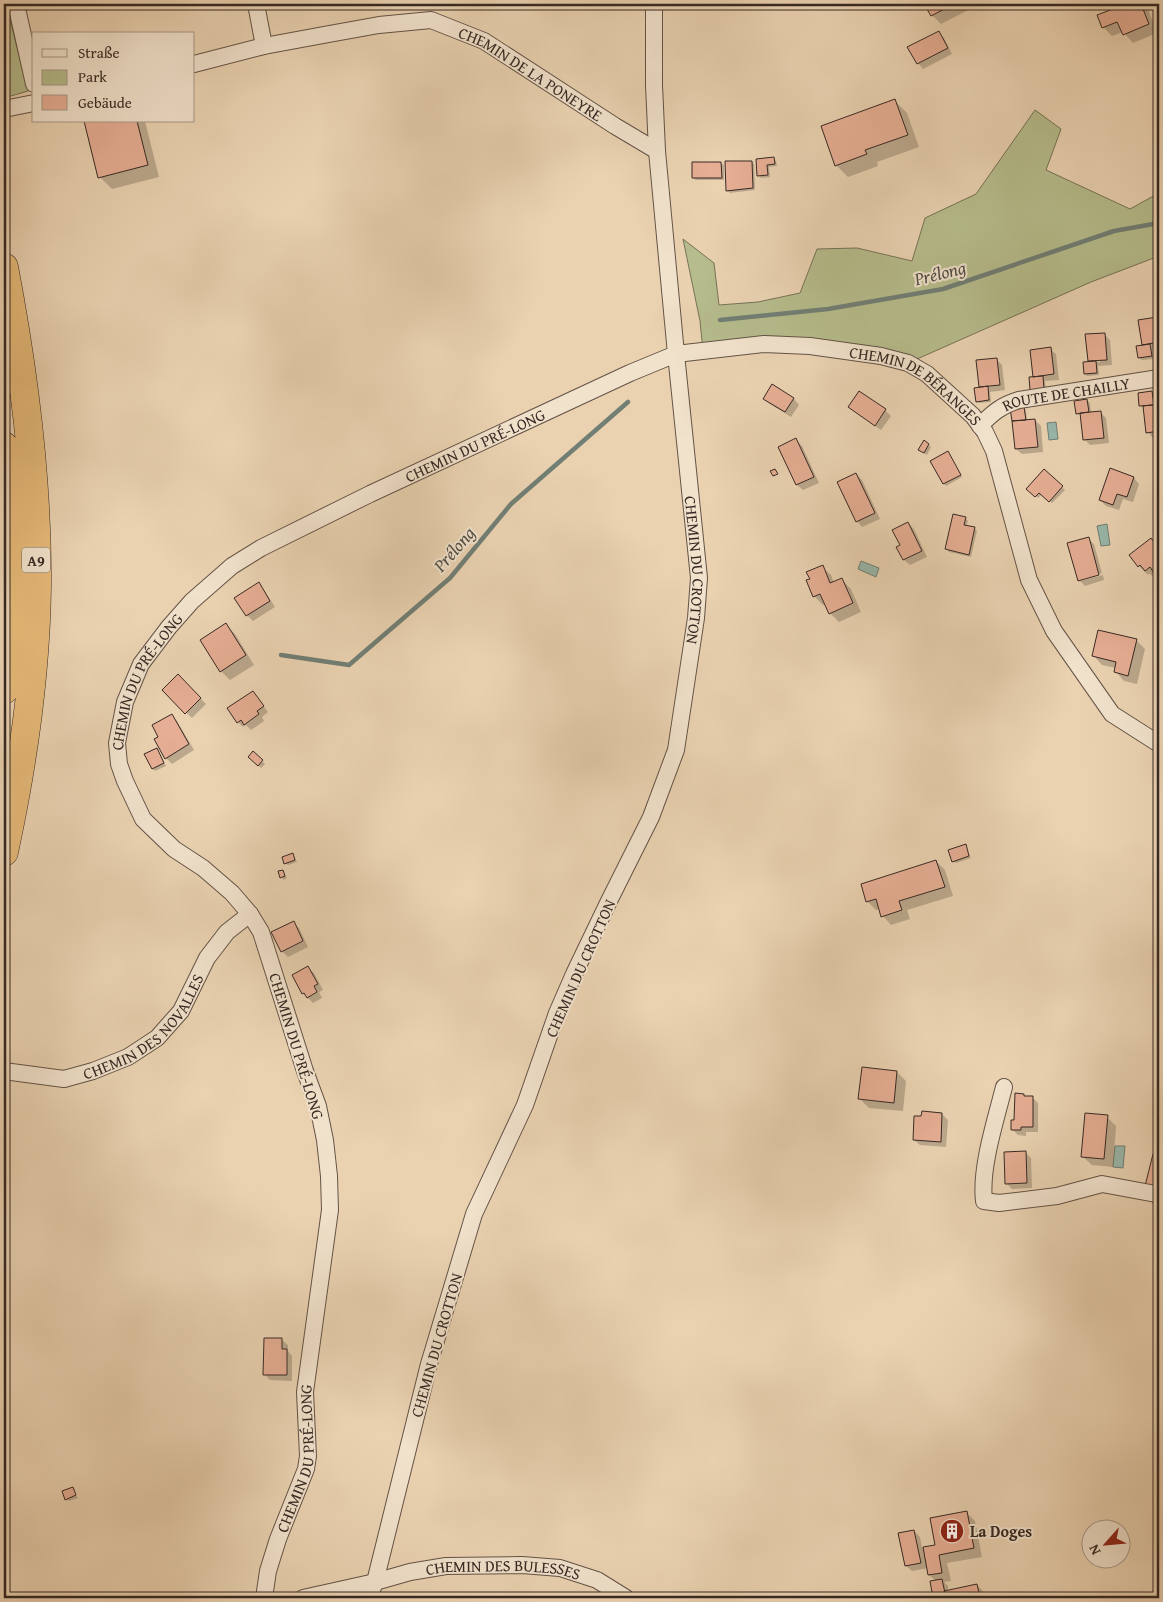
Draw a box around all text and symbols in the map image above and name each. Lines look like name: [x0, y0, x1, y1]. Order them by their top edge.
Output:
street label: CHEMIN DE LA PONEYRE: [455, 20, 607, 127]
legend: [32, 32, 195, 122]
text: Straße: [78, 42, 120, 63]
text: Park: [78, 66, 107, 87]
text: Gebäude: [78, 92, 132, 113]
water label: Prélong: [910, 254, 969, 293]
street label: CHEMIN DE BÉRANGES: [848, 340, 988, 431]
street label: ROUTE DE CHAILLY: [998, 371, 1132, 417]
street label: CHEMIN DU PRÉ-LONG: [401, 402, 549, 488]
street label: CHEMIN DU CROTTON: [679, 495, 711, 646]
water label: Prélong: [426, 520, 481, 578]
road number: A9: [22, 548, 50, 572]
street label: CHEMIN DU PRÉ-LONG: [105, 607, 189, 751]
street label: CHEMIN DU CROTTON: [539, 895, 621, 1041]
street label: CHEMIN DES NOVALLES: [80, 970, 210, 1085]
street label: CHEMIN DU PRÉ-LONG: [263, 970, 331, 1123]
street label: CHEMIN DU CROTTON: [404, 1270, 468, 1420]
street label: CHEMIN DU PRÉ-LONG: [270, 1382, 320, 1536]
building icon: La Doges: [939, 1518, 965, 1544]
place label: La Doges: [970, 1519, 1032, 1543]
north arrow: [1080, 1520, 1130, 1570]
text: N: [1083, 1541, 1105, 1559]
street label: CHEMIN DES BULESSES: [424, 1553, 584, 1586]

